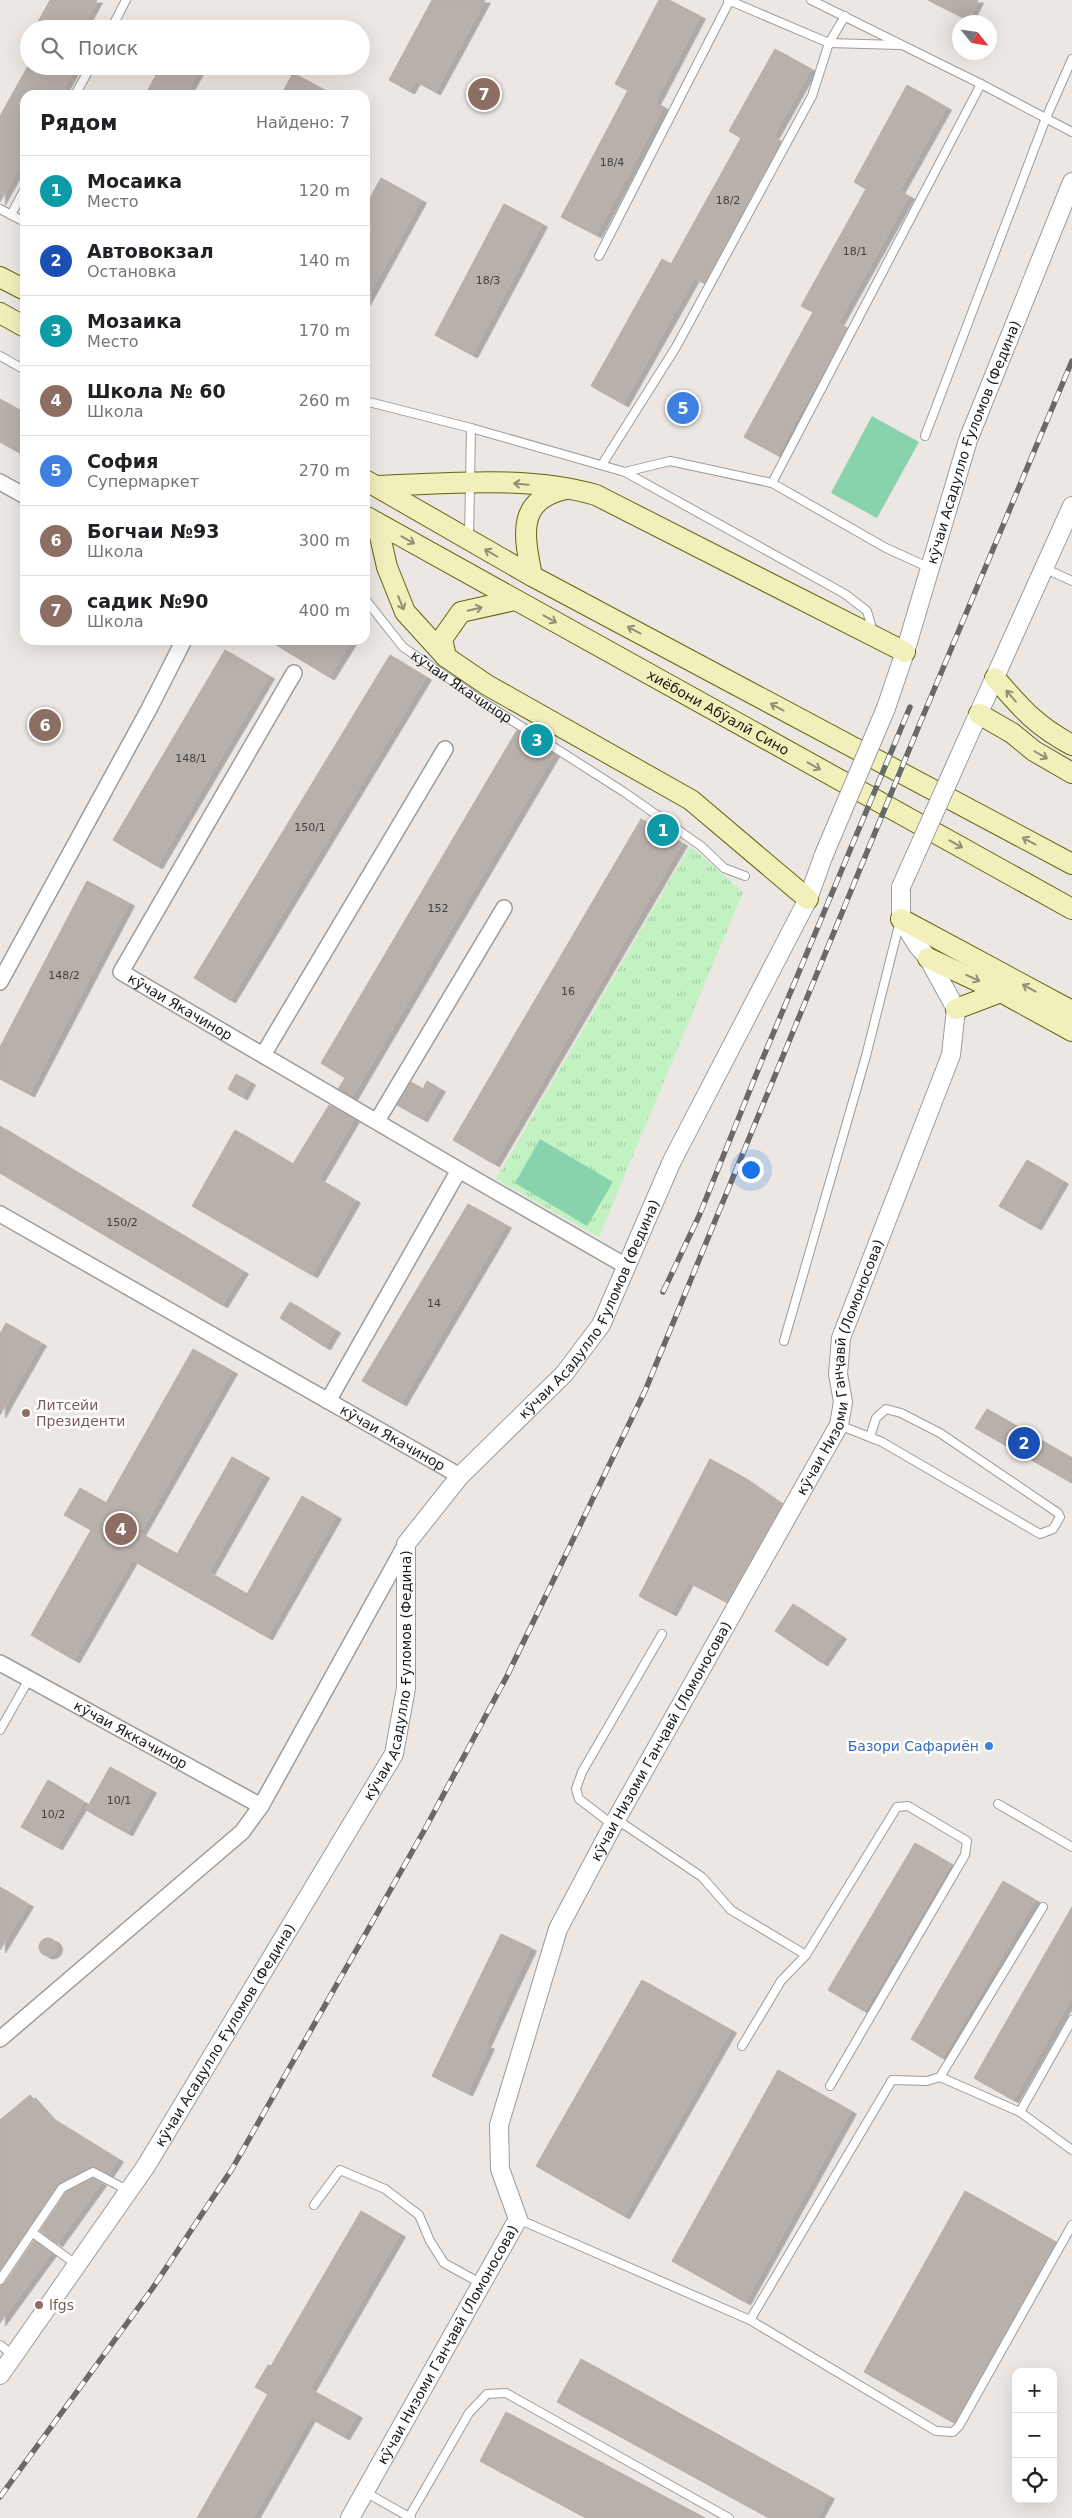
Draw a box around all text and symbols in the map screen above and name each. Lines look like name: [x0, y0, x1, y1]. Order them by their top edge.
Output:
north arrow: [952, 15, 997, 60]
search box: [20, 20, 370, 75]
icon: search: [38, 34, 66, 62]
text: Поиск: [78, 37, 138, 59]
pin: 7: [468, 75, 500, 113]
text: Рядом: [40, 111, 117, 135]
text: Найдено: 7: [256, 113, 350, 132]
house number: 18/4: [600, 156, 624, 169]
text: Мосаика: [87, 170, 182, 192]
text: 1: [50, 181, 62, 200]
text: 120 m: [299, 181, 350, 200]
text: Место: [87, 192, 139, 211]
house number: 18/2: [716, 194, 740, 207]
text: Автовокзал: [87, 240, 214, 262]
house number: 18/1: [843, 245, 867, 258]
text: 2: [50, 251, 62, 270]
text: 140 m: [299, 251, 350, 270]
text: Остановка: [87, 262, 177, 281]
house number: 18/3: [476, 274, 500, 287]
text: Мозаика: [87, 310, 182, 332]
street label: кӯчаи Асадулло Ғуломов (Федина): [924, 318, 1023, 566]
text: 3: [50, 321, 62, 340]
text: 170 m: [299, 321, 350, 340]
text: Место: [87, 332, 139, 351]
text: Школа № 60: [87, 380, 226, 402]
pin: 5: [667, 389, 699, 427]
text: 4: [50, 391, 62, 410]
text: 260 m: [299, 391, 350, 410]
text: Школа: [87, 402, 144, 421]
text: София: [87, 450, 158, 472]
text: 5: [50, 461, 62, 480]
text: 270 m: [299, 461, 350, 480]
text: Супермаркет: [87, 472, 199, 491]
one-way arrow: [513, 479, 529, 489]
text: Богчаи №93: [87, 520, 220, 542]
text: 6: [50, 531, 62, 550]
text: 300 m: [299, 531, 350, 550]
one-way arrow: [400, 535, 415, 545]
text: Школа: [87, 542, 144, 561]
one-way arrow: [485, 547, 499, 557]
text: садик №90: [87, 590, 209, 612]
one-way arrow: [398, 595, 407, 610]
text: 7: [50, 601, 62, 620]
text: 400 m: [299, 601, 350, 620]
one-way arrow: [466, 603, 482, 613]
text: Школа: [87, 612, 144, 631]
one-way arrow: [542, 614, 557, 624]
one-way arrow: [627, 625, 642, 634]
street label: кӯчаи Якачинор: [408, 647, 515, 726]
street label: хиёбони Абӯалӣ Сино: [644, 666, 792, 758]
one-way arrow: [1005, 690, 1016, 703]
one-way arrow: [770, 702, 785, 712]
pin: 6: [29, 706, 61, 744]
pin: 3: [521, 721, 553, 759]
one-way arrow: [1033, 750, 1048, 760]
house number: 148/1: [175, 752, 207, 765]
one-way arrow: [806, 761, 821, 771]
pin: 1: [647, 811, 679, 849]
house number: 150/1: [294, 821, 326, 834]
one-way arrow: [1022, 836, 1037, 845]
one-way arrow: [949, 840, 963, 850]
house number: 152: [428, 902, 449, 915]
house number: 148/2: [48, 969, 80, 982]
street label: кӯчаи Якачинор: [125, 970, 235, 1043]
one-way arrow: [965, 974, 980, 984]
one-way arrow: [1022, 983, 1037, 993]
house number: 16: [561, 985, 575, 998]
your location: [738, 1157, 764, 1183]
street label: кӯчаи Асадулло Ғуломов (Федина): [516, 1197, 662, 1422]
house number: 150/2: [106, 1216, 138, 1229]
street label: кӯчаи Низоми Ганҷавӣ (Ломоносова): [793, 1237, 887, 1498]
house number: 14: [427, 1297, 441, 1310]
place label: Литсейи Президенти: [36, 1397, 125, 1429]
street label: кӯчаи Якачинор: [338, 1402, 448, 1474]
marker: Литсейи Президенти: [20, 1407, 32, 1419]
pin: 2: [1008, 1424, 1040, 1462]
pin: 4: [105, 1510, 137, 1548]
street label: кӯчаи Асадулло Ғуломов (Федина): [360, 1550, 414, 1803]
street label: кӯчаи Низоми Ганҷавӣ (Ломоносова): [587, 1619, 734, 1864]
street label: кӯчаи Яккачинор: [71, 1697, 190, 1772]
place label: Базори Сафариён: [848, 1738, 979, 1754]
marker: Базори Сафариён: [983, 1740, 995, 1752]
house number: 10/1: [107, 1794, 131, 1807]
house number: 10/2: [41, 1808, 65, 1821]
street label: кӯчаи Асадулло Ғуломов (Федина): [152, 1921, 298, 2149]
street label: кӯчаи Низоми Ганҷавӣ (Ломоносова): [374, 2222, 521, 2467]
place label: lfgs: [49, 2297, 74, 2313]
marker: lfgs: [33, 2299, 45, 2311]
map controls: [1012, 2368, 1057, 2503]
button: +: [1012, 2368, 1057, 2413]
button: −: [1012, 2413, 1057, 2458]
button: locate: [1012, 2458, 1057, 2503]

